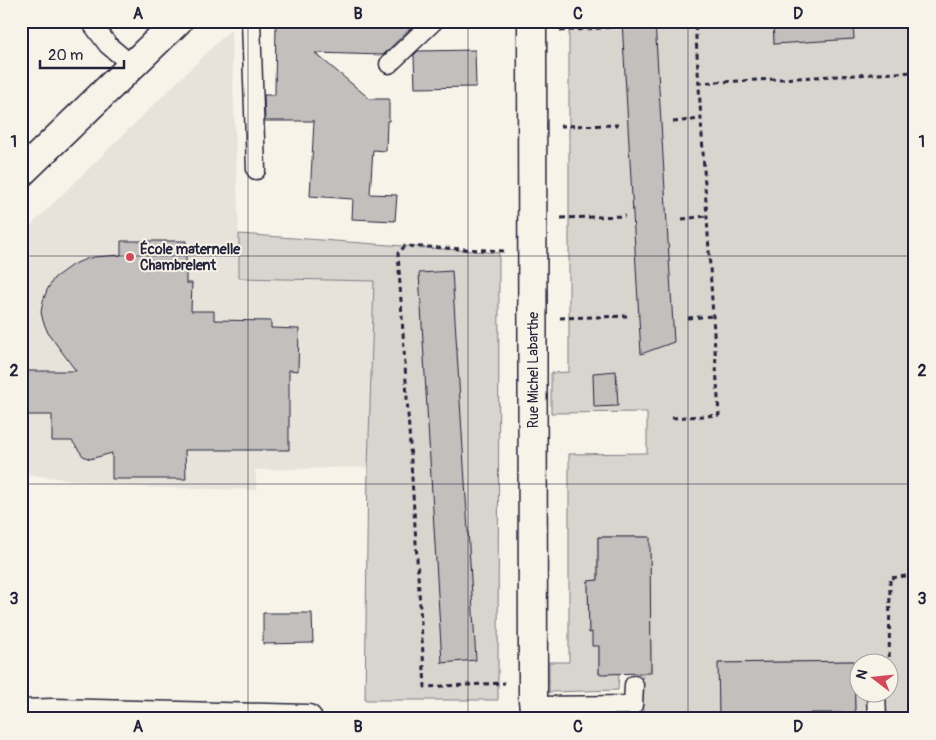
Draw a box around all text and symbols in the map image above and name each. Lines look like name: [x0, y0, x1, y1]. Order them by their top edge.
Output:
text: A: [133, 4, 144, 24]
text: B: [353, 4, 363, 24]
text: C: [573, 4, 583, 24]
text: D: [793, 4, 803, 24]
scale bar: [40, 38, 124, 70]
text: 20 m: [48, 46, 83, 65]
text: 1: [11, 132, 17, 152]
text: 1: [919, 132, 925, 152]
place label: École maternelle Chambrelent: [140, 240, 241, 274]
marker: École maternelle Chambrelent: [124, 251, 136, 263]
street label: Rue Michel Labarthe: [525, 312, 542, 428]
text: 2: [10, 361, 19, 381]
text: 2: [918, 361, 927, 381]
text: 3: [10, 589, 19, 609]
text: 3: [918, 589, 927, 609]
north arrow: [848, 652, 898, 702]
text: N: [853, 668, 871, 681]
text: A: [133, 717, 144, 737]
text: B: [353, 717, 363, 737]
text: C: [573, 717, 583, 737]
text: D: [793, 717, 803, 737]

